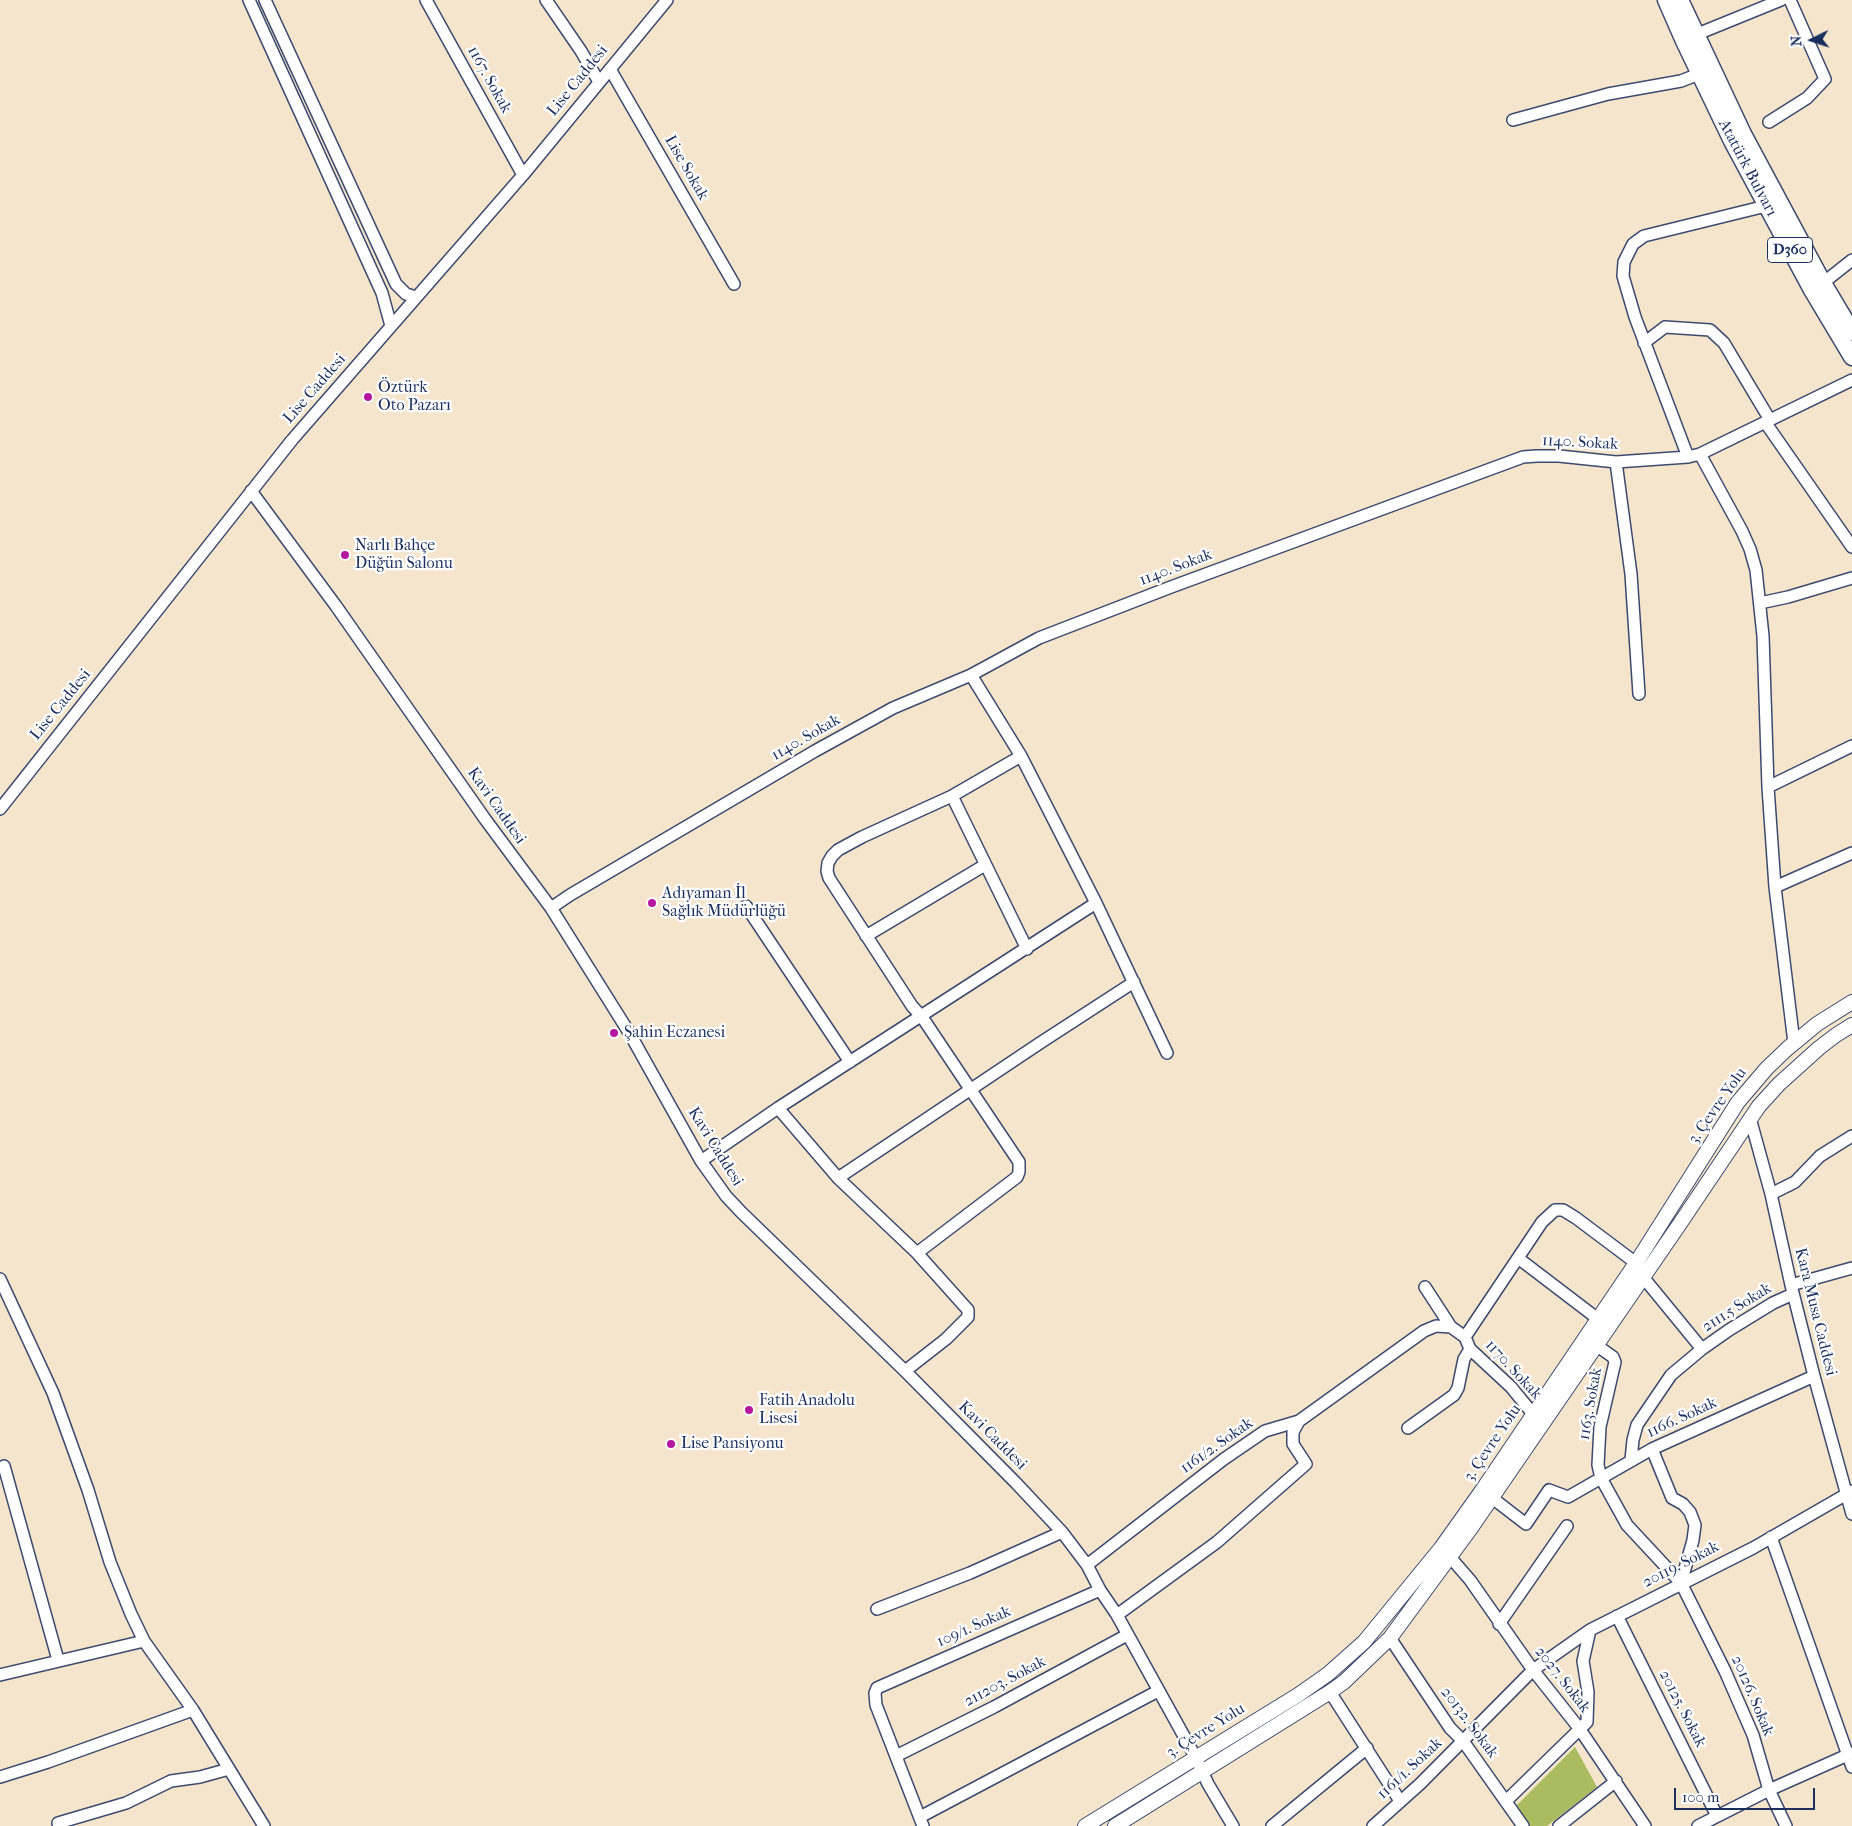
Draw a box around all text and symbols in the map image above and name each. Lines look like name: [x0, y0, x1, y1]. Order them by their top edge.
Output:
north arrow: [1787, 15, 1837, 65]
text: N: [1788, 35, 1805, 47]
street label: Lise Caddesi: [544, 42, 612, 120]
street label: 1167. Sokak: [463, 43, 515, 117]
street label: Atatürk Bulvarı: [1713, 116, 1781, 220]
street label: Lise Sokak: [660, 132, 712, 204]
road number: D360: [1768, 238, 1812, 262]
street label: Lise Caddesi: [280, 350, 350, 428]
place label: Öztürk Oto Pazarı: [378, 378, 451, 416]
marker: Öztürk Oto Pazarı: [362, 391, 374, 403]
street label: 1140. Sokak: [1541, 431, 1619, 455]
place label: Narlı Bahçe Düğün Salonu: [355, 536, 453, 574]
street label: 1140. Sokak: [1137, 545, 1215, 591]
marker: Narlı Bahçe Düğün Salonu: [339, 549, 351, 561]
street label: Lise Caddesi: [27, 666, 95, 744]
street label: 1140. Sokak: [768, 711, 844, 765]
street label: Kavi Caddesi: [463, 764, 529, 848]
place label: Adıyaman İl Sağlık Müdürlüğü: [662, 884, 786, 922]
marker: Adıyaman İl Sağlık Müdürlüğü: [646, 897, 658, 909]
place label: Şahin Eczanesi: [624, 1023, 725, 1043]
marker: Şahin Eczanesi: [608, 1027, 620, 1039]
street label: 3. Çevre Yolu: [1685, 1064, 1751, 1148]
street label: Kavi Caddesi: [683, 1104, 747, 1190]
street label: Kara Musa Caddesi: [1790, 1246, 1840, 1378]
street label: 2111.5 Sokak: [1699, 1279, 1775, 1337]
street label: 1170. Sokak: [1481, 1336, 1545, 1404]
street label: 1163. Sokak: [1575, 1366, 1607, 1442]
place label: Fatih Anadolu Lisesi: [759, 1391, 855, 1429]
street label: 1166. Sokak: [1644, 1393, 1720, 1443]
street label: Kavi Caddesi: [954, 1398, 1030, 1474]
street label: 3. Çevre Yolu: [1460, 1401, 1526, 1485]
marker: Fatih Anadolu Lisesi: [743, 1404, 755, 1416]
street label: 1161/2. Sokak: [1177, 1414, 1257, 1478]
place label: Lise Pansiyonu: [681, 1434, 784, 1454]
marker: Lise Pansiyonu: [665, 1438, 677, 1450]
street label: 20119. Sokak: [1639, 1538, 1723, 1592]
street label: 109/1. Sokak: [934, 1602, 1014, 1652]
street label: 2027. Sokak: [1530, 1643, 1594, 1717]
street label: 211203. Sokak: [961, 1652, 1049, 1712]
street label: 20126. Sokak: [1726, 1653, 1778, 1739]
street label: 20125. Sokak: [1654, 1667, 1710, 1751]
street label: 20132. Sokak: [1436, 1684, 1502, 1762]
street label: 3. Çevre Yolu: [1163, 1699, 1249, 1763]
street label: 1161/1. Sokak: [1374, 1734, 1446, 1804]
scale bar: [1677, 1778, 1818, 1810]
text: 100 m: [1682, 1788, 1720, 1806]

